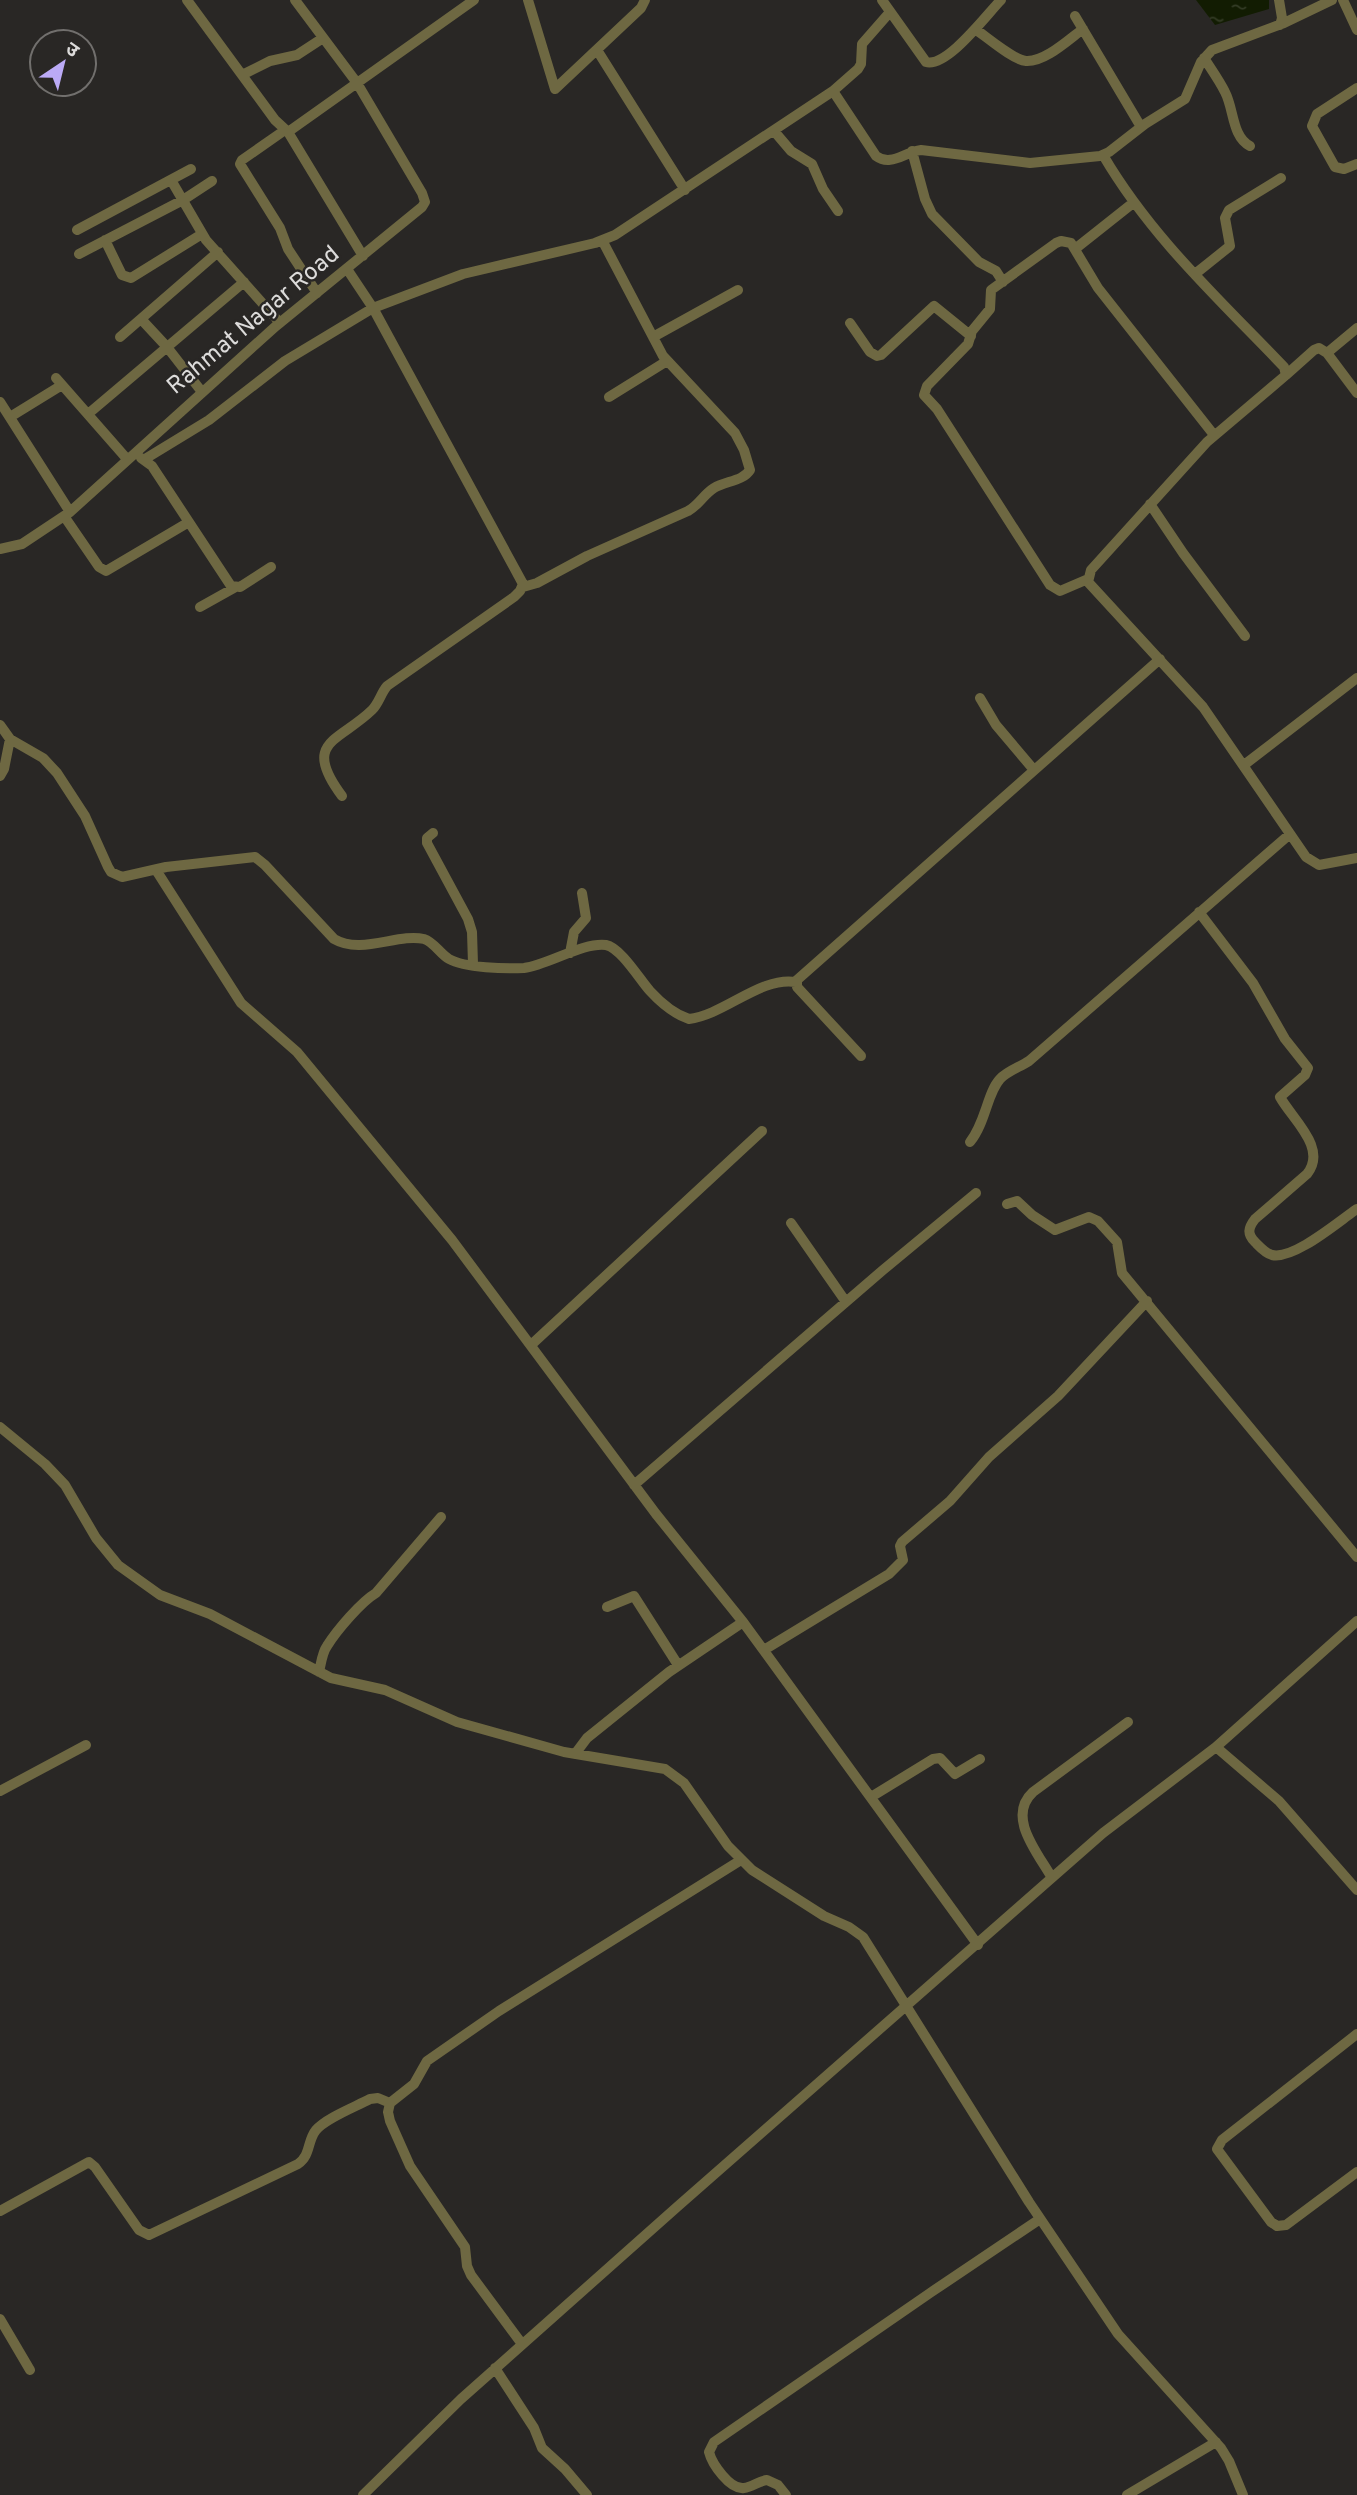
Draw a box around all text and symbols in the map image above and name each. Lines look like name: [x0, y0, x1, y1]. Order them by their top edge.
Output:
north arrow: [28, 28, 98, 98]
text: उ: [60, 38, 84, 64]
street label: Rahmat Nagar Road: [162, 240, 346, 402]

